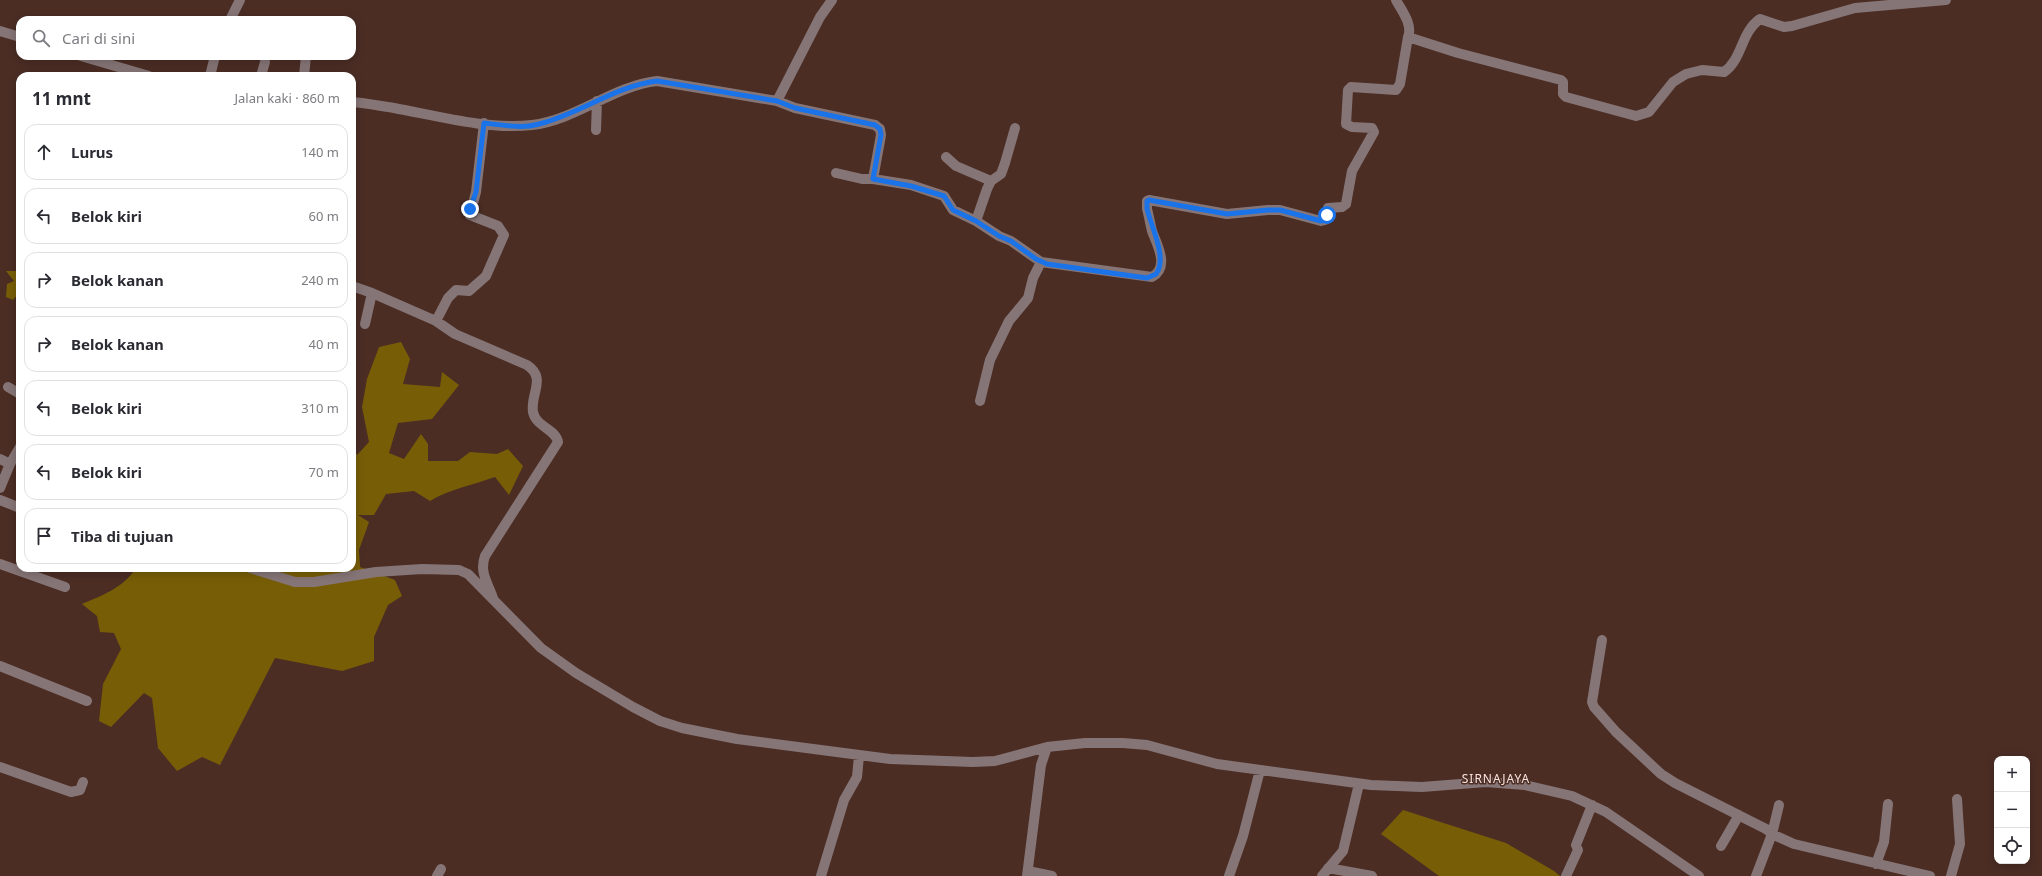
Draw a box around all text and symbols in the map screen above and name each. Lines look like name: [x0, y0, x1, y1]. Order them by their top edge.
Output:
search box: [16, 16, 356, 60]
icon: search: [30, 27, 52, 49]
text: Cari di sini: [62, 28, 135, 48]
text: 11 mnt: [32, 87, 91, 110]
text: Jalan kaki · 860 m: [234, 89, 340, 107]
icon: ahead: [33, 141, 55, 163]
text: Lurus: [71, 142, 113, 162]
text: 140 m: [301, 143, 339, 161]
route end: [461, 200, 479, 218]
icon: left: [33, 205, 55, 227]
text: Belok kiri: [71, 206, 142, 226]
route start: [1318, 206, 1336, 224]
text: 60 m: [309, 207, 339, 225]
icon: right: [33, 269, 55, 291]
text: Belok kanan: [71, 270, 164, 290]
text: 240 m: [301, 271, 339, 289]
icon: right: [33, 333, 55, 355]
text: Belok kanan: [71, 334, 164, 354]
text: 40 m: [309, 335, 339, 353]
icon: left: [33, 397, 55, 419]
text: Belok kiri: [71, 398, 142, 418]
text: 310 m: [301, 399, 339, 417]
icon: left: [33, 461, 55, 483]
text: Belok kiri: [71, 462, 142, 482]
text: 70 m: [309, 463, 339, 481]
icon: arrive: [33, 525, 55, 547]
text: Tiba di tujuan: [71, 526, 174, 546]
map controls: [1994, 756, 2030, 864]
button: +: [1994, 756, 2030, 792]
district label: SIRNAJAYA: [1462, 770, 1530, 787]
button: −: [1994, 792, 2030, 828]
button: locate: [1994, 828, 2030, 864]

